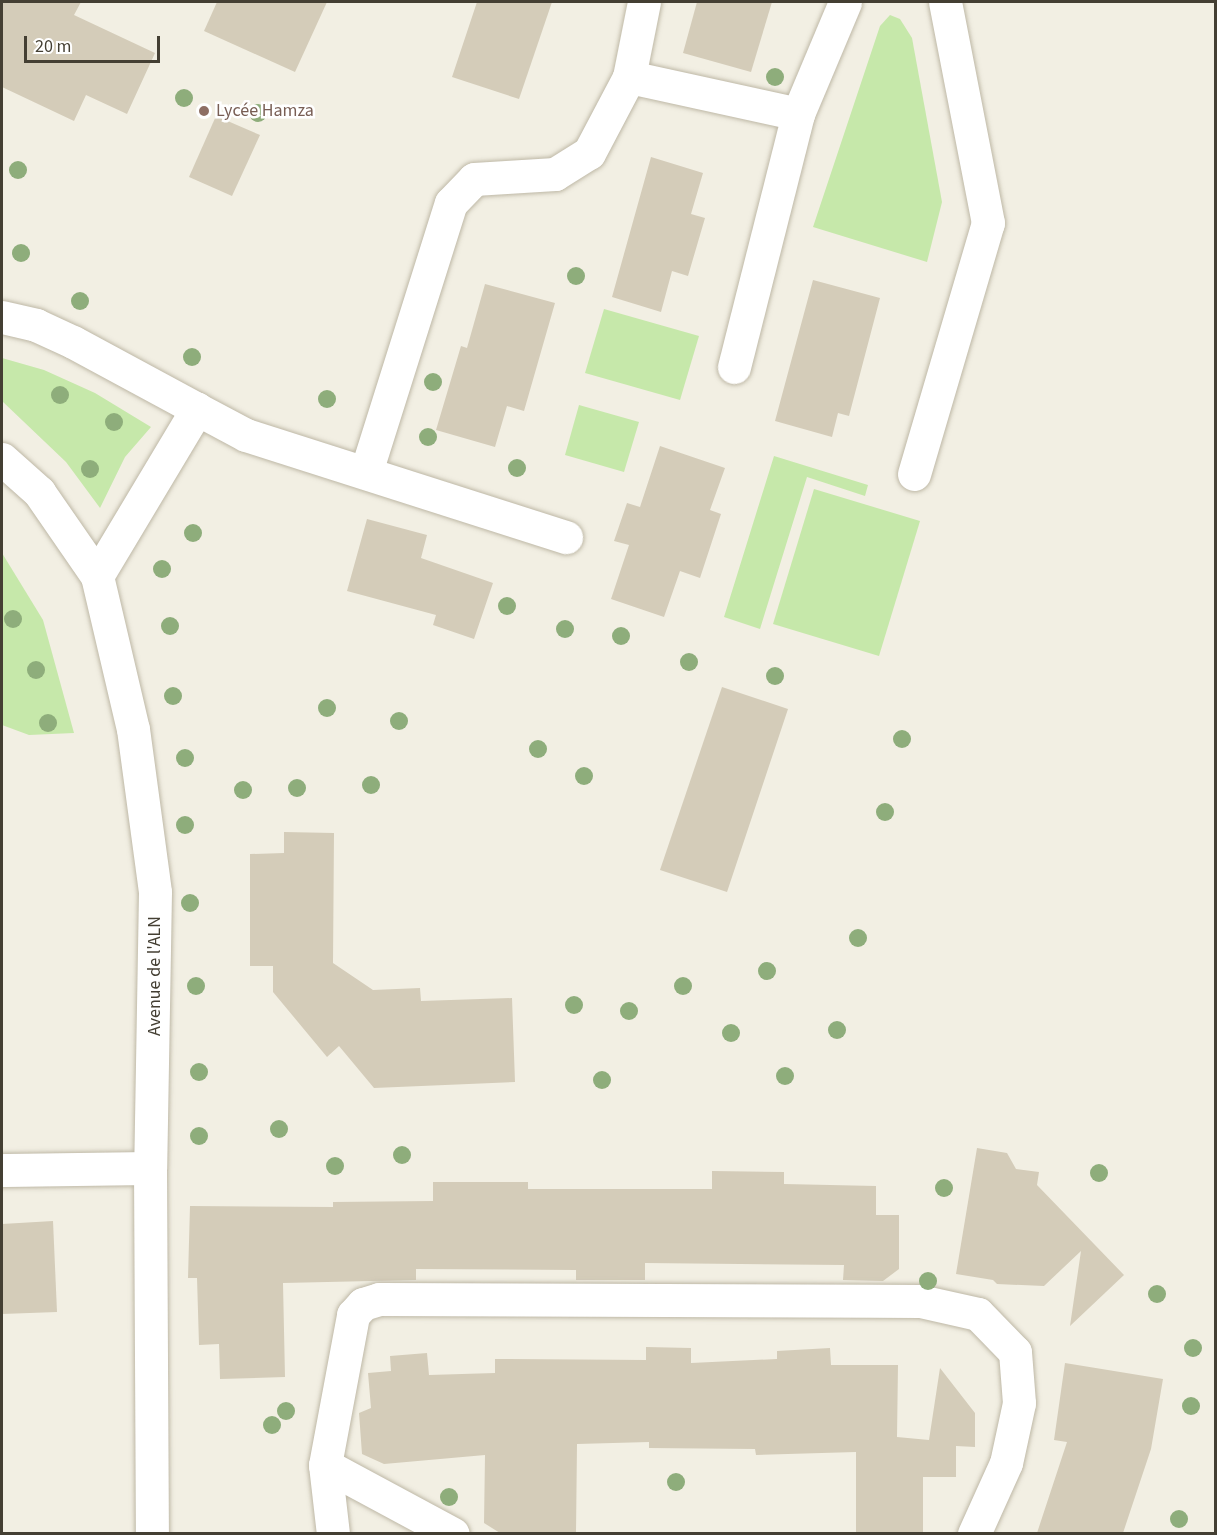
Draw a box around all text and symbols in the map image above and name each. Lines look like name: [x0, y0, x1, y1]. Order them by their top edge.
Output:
scale bar: [27, 24, 164, 62]
text: 20 m: [35, 34, 71, 59]
place label: Lycée Hamza: [216, 100, 314, 122]
marker: Lycée Hamza: [197, 104, 211, 118]
street label: Avenue de l'ALN: [144, 916, 166, 1036]

